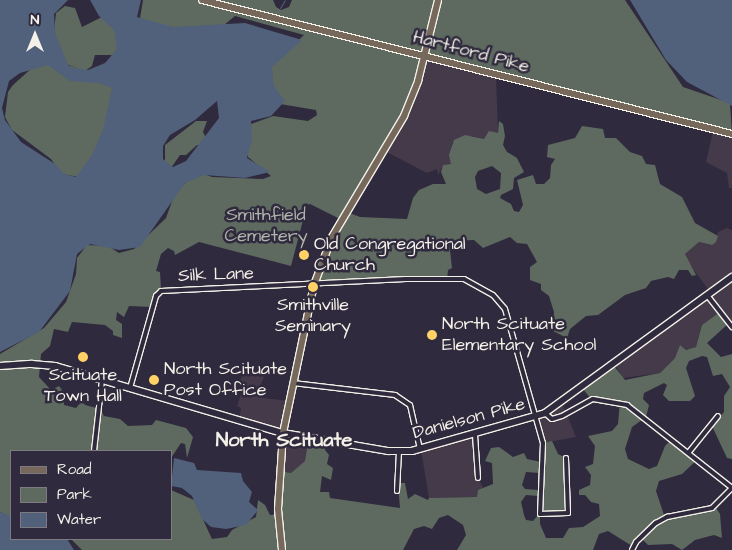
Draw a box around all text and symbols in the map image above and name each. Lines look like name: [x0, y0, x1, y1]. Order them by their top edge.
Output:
north arrow: [10, 10, 60, 60]
text: N: [31, 10, 39, 30]
street label: Hartford Pike: [411, 26, 531, 78]
park label: Smithfield Cemetery: [224, 205, 308, 248]
place label: Old Congregational Church: [314, 234, 466, 276]
marker: Old Congregational Church: [298, 249, 310, 261]
street label: Silk Lane: [178, 263, 254, 287]
marker: Smithville Seminary: [307, 281, 319, 293]
place label: Smithville Seminary: [275, 295, 351, 338]
place label: North Scituate Elementary School: [442, 314, 596, 356]
marker: North Scituate Elementary School: [426, 329, 438, 341]
marker: Scituate Town Hall: [77, 351, 89, 363]
place label: North Scituate Post Office: [164, 359, 287, 402]
place label: Scituate Town Hall: [44, 365, 122, 408]
marker: North Scituate Post Office: [148, 374, 160, 386]
street label: Danielson Pike: [410, 394, 528, 444]
district label: North Scituate: [216, 428, 352, 452]
legend: [10, 450, 172, 540]
text: Road: [57, 459, 91, 480]
text: Park: [57, 484, 92, 505]
text: Water: [57, 509, 101, 530]

